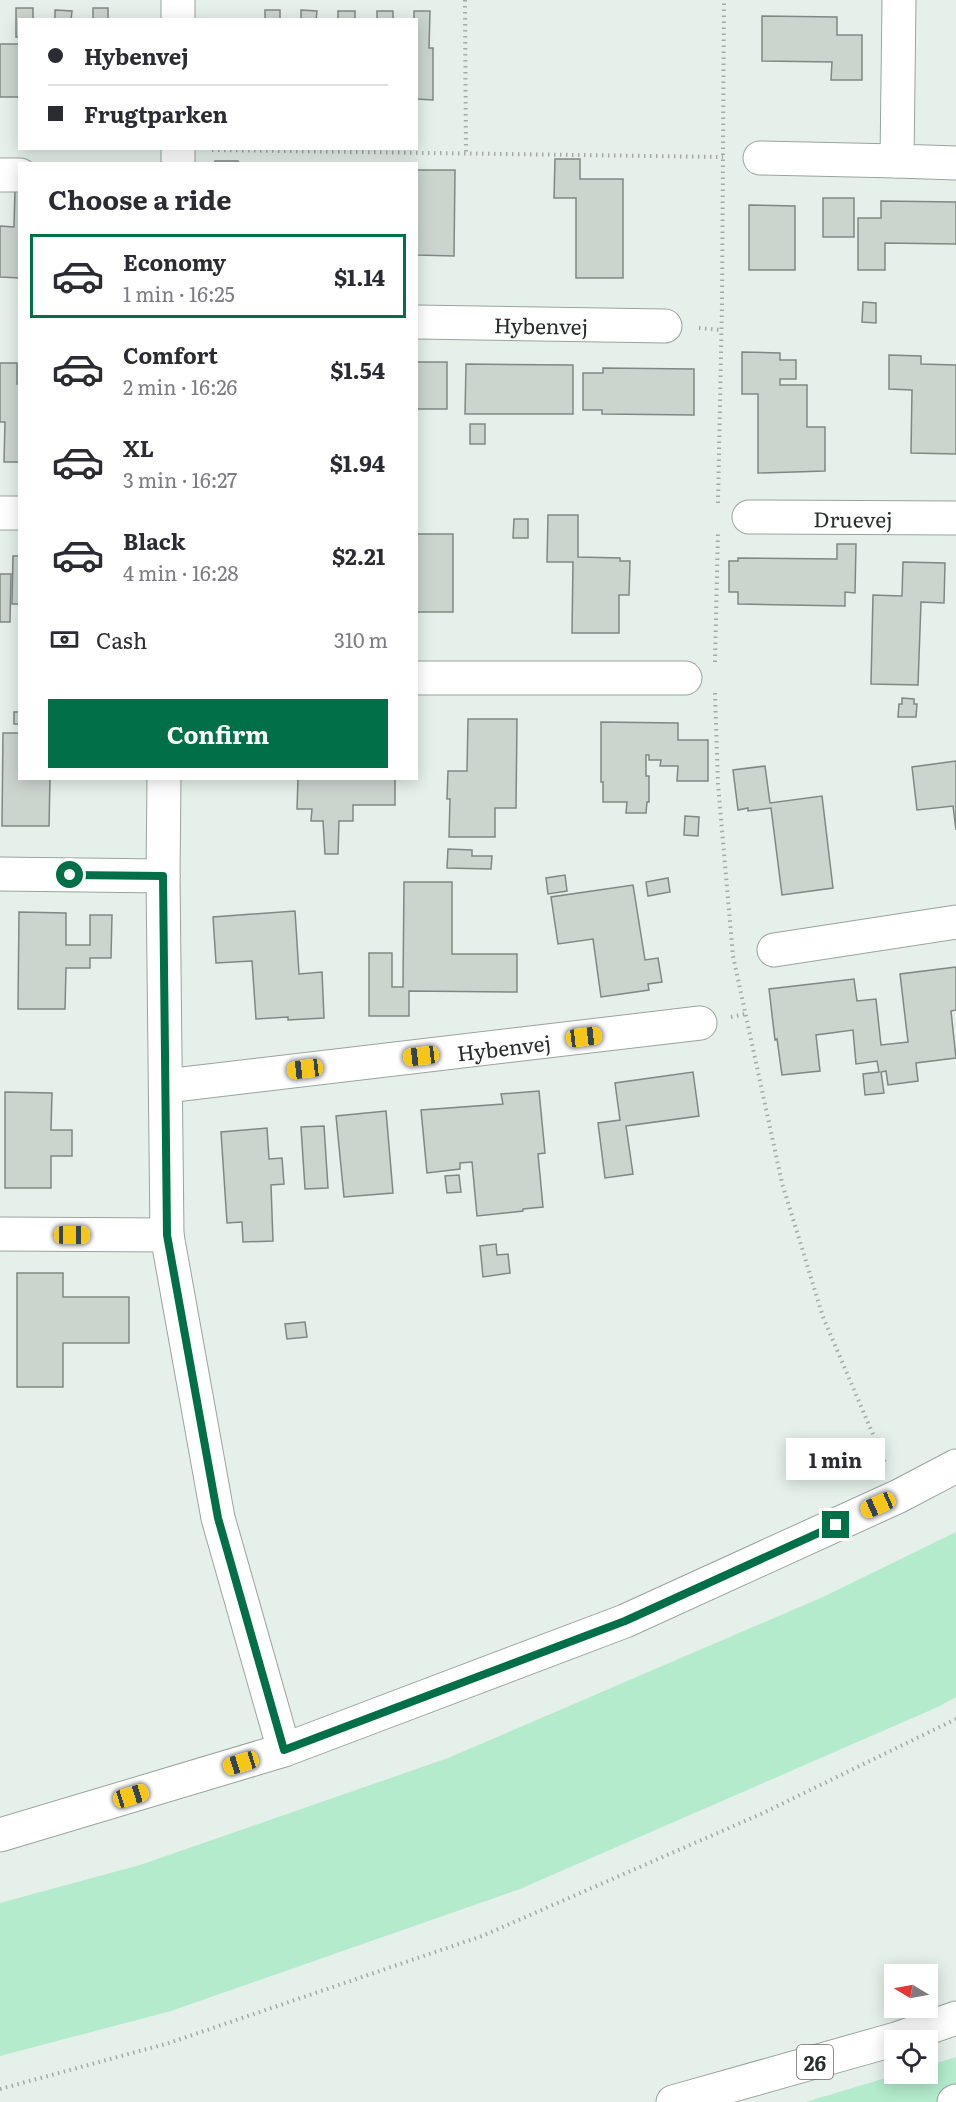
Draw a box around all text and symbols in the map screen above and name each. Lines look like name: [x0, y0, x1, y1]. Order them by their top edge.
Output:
text: Hybenvej: [84, 39, 189, 72]
text: Frugtparken: [84, 97, 228, 130]
text: Choose a ride: [48, 178, 231, 218]
text: Economy: [123, 245, 226, 278]
icon: car: [51, 249, 105, 303]
text: $1.14: [334, 260, 385, 293]
text: 1 min · 16:25: [123, 278, 235, 308]
street label: Hybenvej: [494, 308, 588, 340]
text: Comfort: [123, 338, 218, 371]
icon: car: [51, 342, 105, 396]
text: $1.54: [330, 353, 385, 386]
text: 2 min · 16:26: [123, 371, 237, 401]
text: XL: [123, 431, 154, 464]
icon: car: [51, 435, 105, 489]
text: $1.94: [330, 446, 385, 479]
text: 3 min · 16:27: [123, 464, 237, 494]
street label: Druevej: [813, 502, 893, 533]
text: Black: [123, 524, 185, 557]
icon: car: [51, 528, 105, 582]
text: $2.21: [332, 539, 385, 572]
text: 4 min · 16:28: [123, 557, 238, 587]
icon: cash: [48, 623, 81, 656]
text: Cash: [96, 623, 147, 656]
text: 310 m: [334, 624, 388, 654]
button: Confirm: [48, 699, 388, 768]
route start: [56, 861, 83, 888]
street label: Hybenvej: [455, 1025, 552, 1067]
car: [565, 1026, 603, 1048]
car: [402, 1045, 440, 1067]
car: [286, 1058, 324, 1080]
car: [54, 1226, 90, 1244]
callout: 1 min: [786, 1438, 886, 1480]
text: 1 min: [809, 1444, 862, 1474]
car: [858, 1489, 898, 1521]
route end: [822, 1511, 849, 1538]
car: [221, 1749, 261, 1777]
car: [111, 1782, 151, 1810]
north arrow: [884, 1964, 938, 2018]
map controls: [884, 1964, 938, 2084]
button: locate: [884, 2030, 938, 2084]
road number: 26: [797, 2045, 833, 2079]

